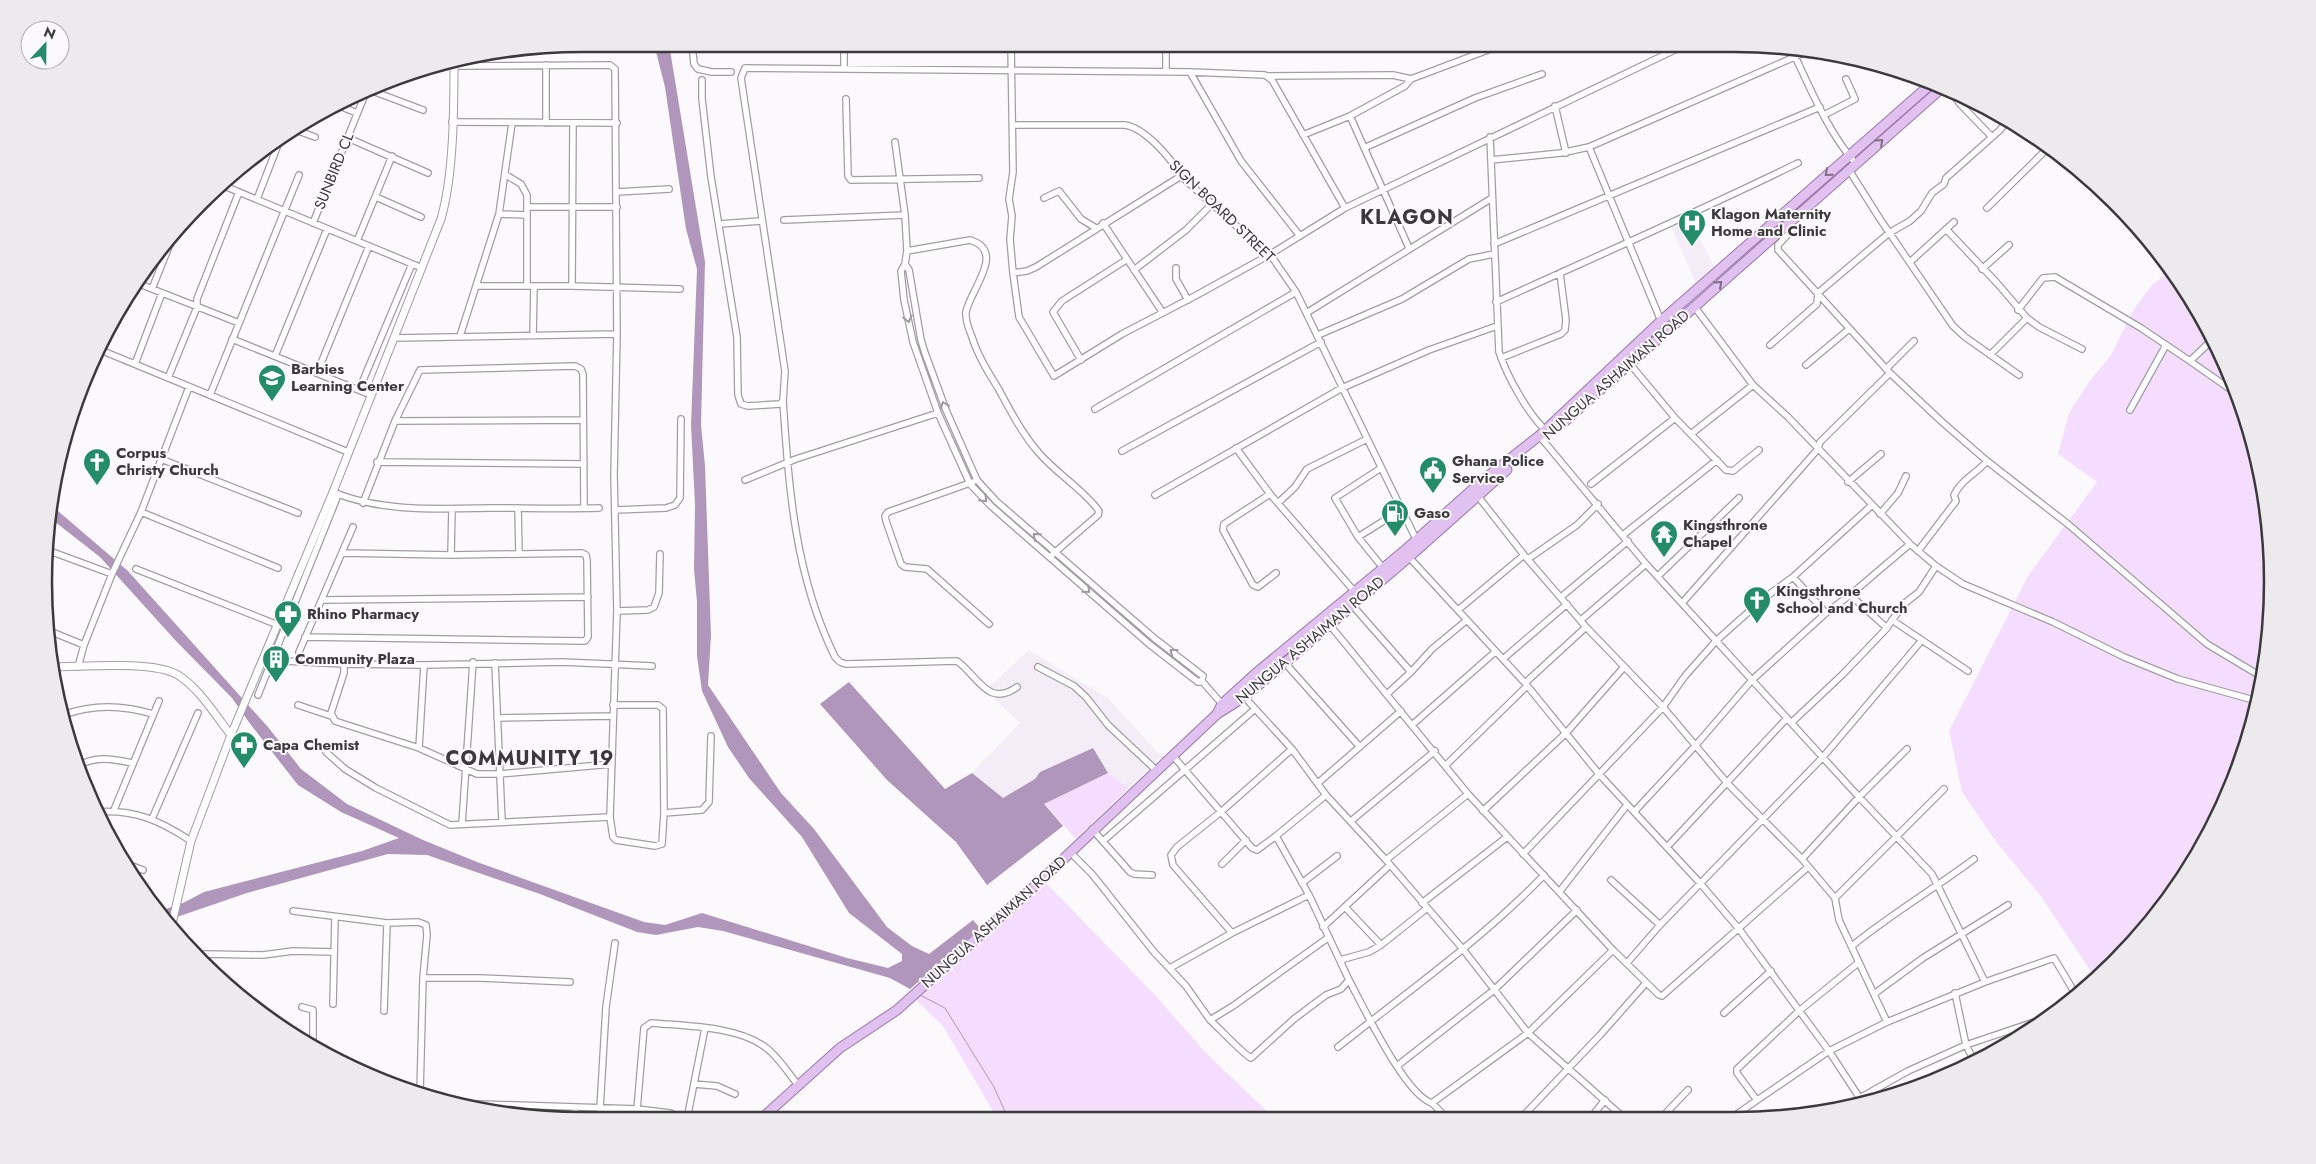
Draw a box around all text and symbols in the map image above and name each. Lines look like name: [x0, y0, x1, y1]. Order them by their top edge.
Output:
north arrow: [20, 20, 70, 70]
text: N: [41, 22, 59, 44]
street label: SUNBIRD CL: [309, 129, 360, 213]
one-way arrow: [1875, 139, 1884, 148]
street label: SIGN BOARD STREET: [1164, 155, 1280, 267]
one-way arrow: [1824, 167, 1833, 176]
district label: KLAGON: [1360, 203, 1454, 232]
place label: Klagon Maternity Home and Clinic: [1711, 203, 1831, 242]
hospital icon: Klagon Maternity Home and Clinic: [1677, 208, 1707, 247]
one-way arrow: [1713, 281, 1722, 290]
street label: NUNGUA ASHAIMAN ROAD: [1538, 305, 1694, 445]
one-way arrow: [902, 315, 913, 324]
place label: Barbies Learning Center: [291, 358, 405, 397]
school or university icon: Barbies Learning Center: [257, 363, 287, 402]
one-way arrow: [940, 402, 950, 410]
place label: Corpus Christy Church: [116, 442, 219, 481]
church icon: Corpus Christy Church: [82, 447, 112, 486]
place label: Ghana Police Service: [1452, 450, 1544, 489]
public building icon: Ghana Police Service: [1418, 455, 1448, 494]
one-way arrow: [978, 494, 987, 503]
fuel station icon: Gaso: [1380, 498, 1410, 537]
place label: Gaso: [1414, 502, 1450, 524]
place label: Kingsthrone Chapel: [1683, 514, 1768, 553]
temple icon: Kingsthrone Chapel: [1649, 519, 1679, 558]
one-way arrow: [1032, 532, 1041, 541]
street label: NUNGUA ASHAIMAN ROAD: [1231, 571, 1389, 709]
place label: Kingsthrone School and Church: [1776, 580, 1908, 619]
one-way arrow: [1081, 584, 1090, 593]
church icon: Kingsthrone School and Church: [1742, 585, 1772, 624]
pharmacy icon: Rhino Pharmacy: [273, 599, 303, 638]
place label: Rhino Pharmacy: [307, 603, 419, 625]
building icon: Community Plaza: [261, 644, 291, 683]
place label: Community Plaza: [295, 648, 415, 670]
one-way arrow: [1170, 650, 1179, 658]
pharmacy icon: Capa Chemist: [229, 730, 259, 769]
place label: Capa Chemist: [263, 734, 359, 756]
district label: COMMUNITY 19: [446, 744, 614, 773]
street label: NUNGUA ASHAIMAN ROAD: [917, 851, 1071, 993]

